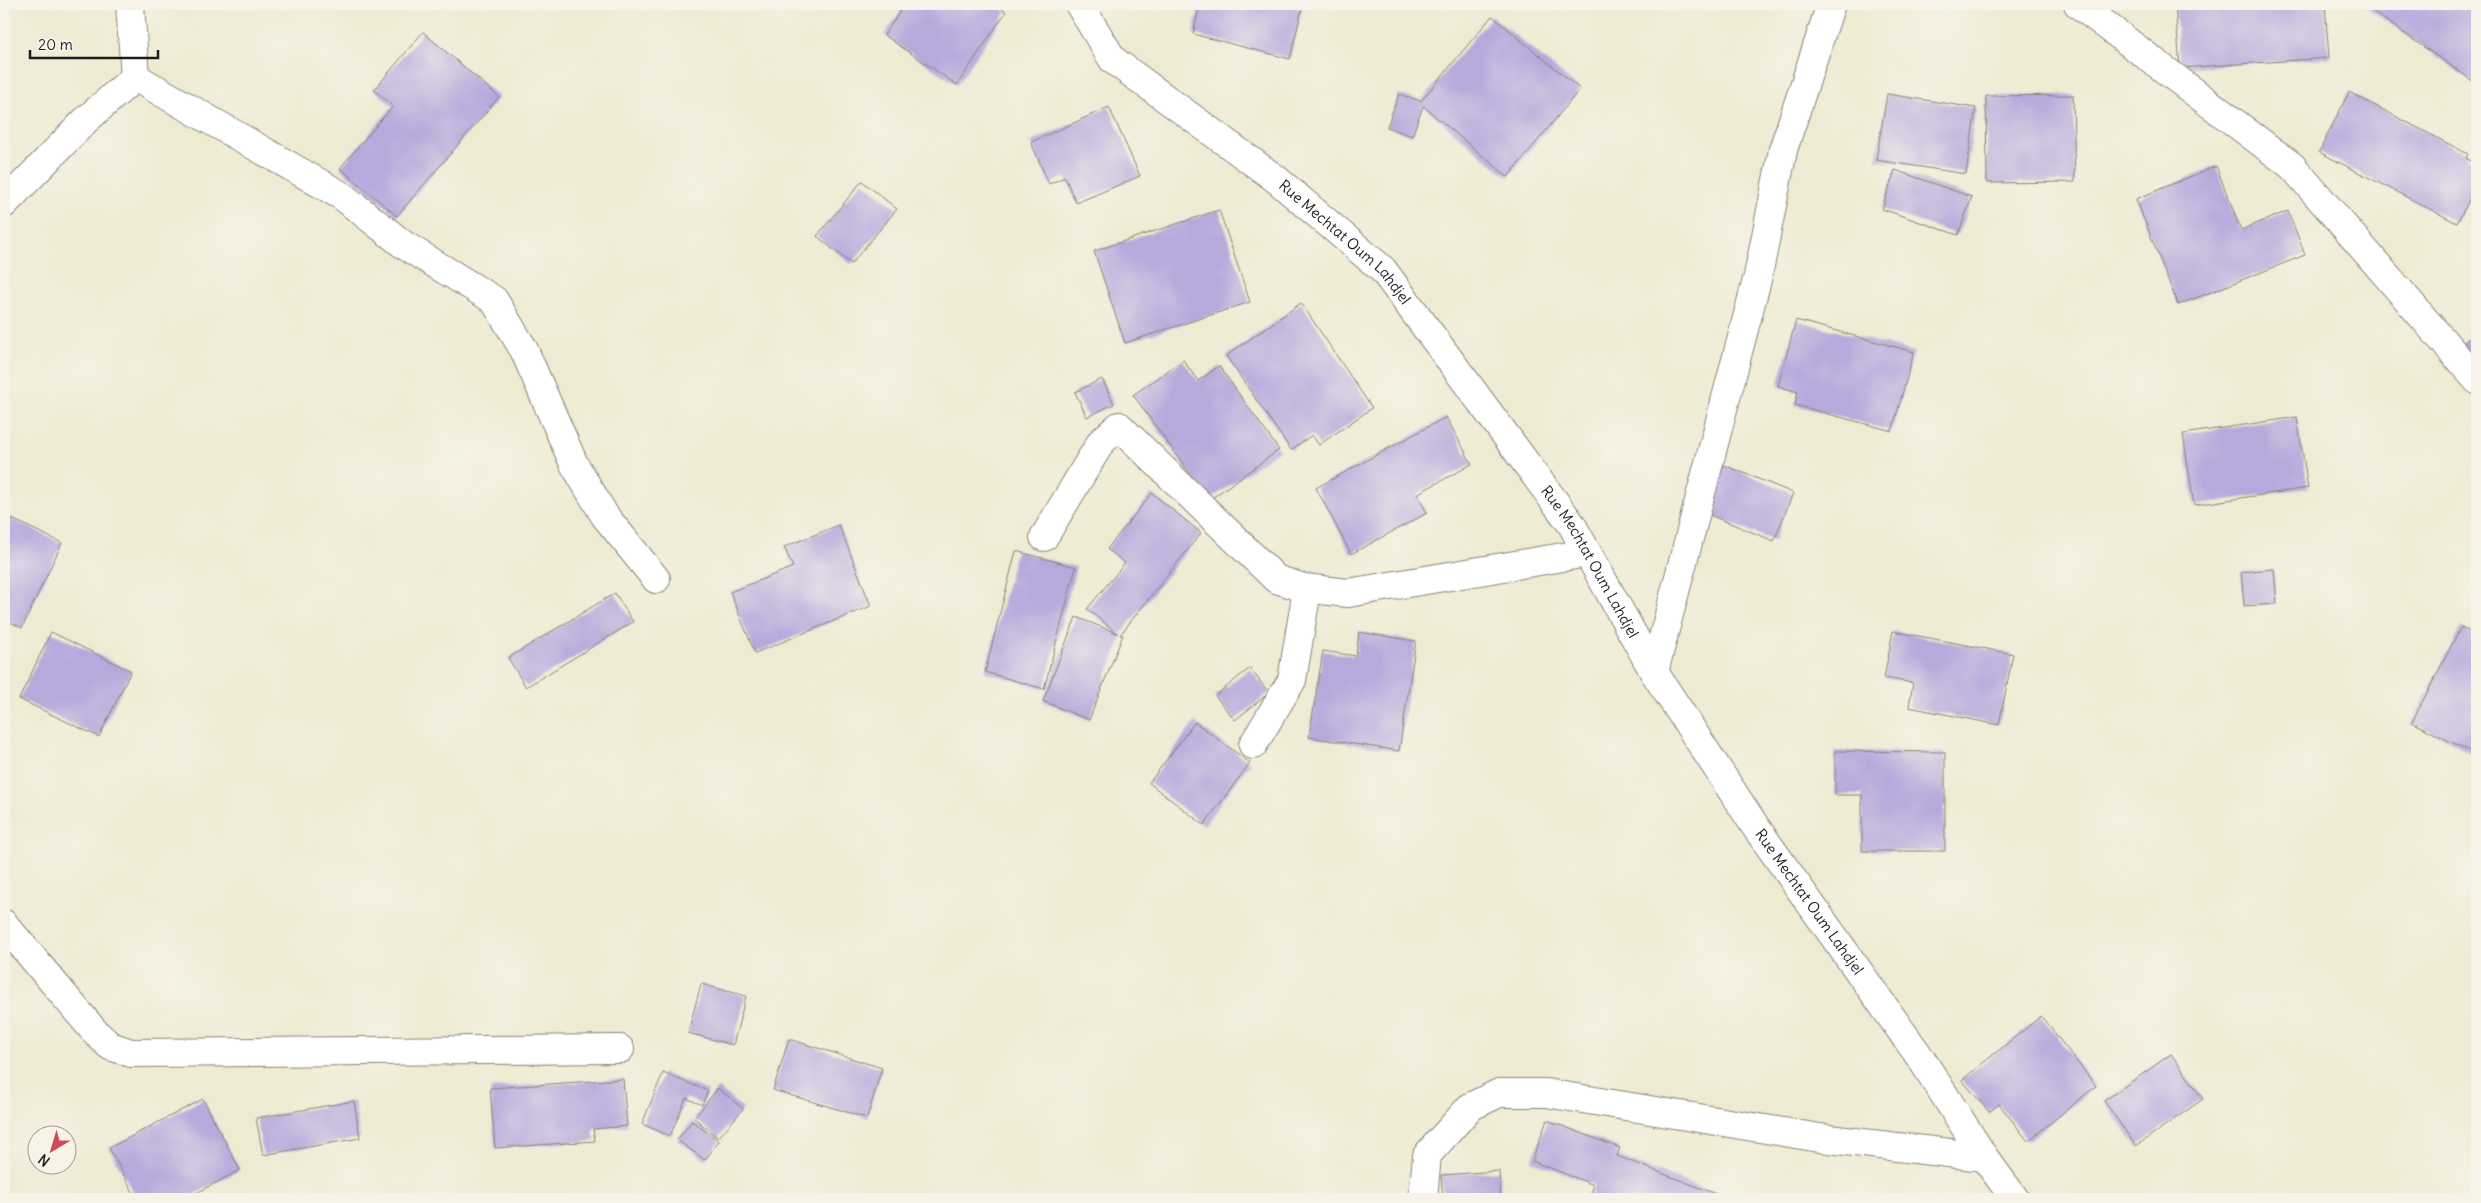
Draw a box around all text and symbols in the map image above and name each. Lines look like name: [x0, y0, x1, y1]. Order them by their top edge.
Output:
scale bar: [30, 28, 158, 60]
text: 20 m: [38, 35, 73, 54]
street label: Rue Mechtat Oum Lahdjel: [1275, 176, 1415, 308]
street label: Rue Mechtat Oum Lahdjel: [1537, 482, 1643, 641]
street label: Rue Mechtat Oum Lahdjel: [1751, 825, 1868, 978]
north arrow: [28, 1126, 78, 1176]
text: N: [35, 1150, 53, 1170]

